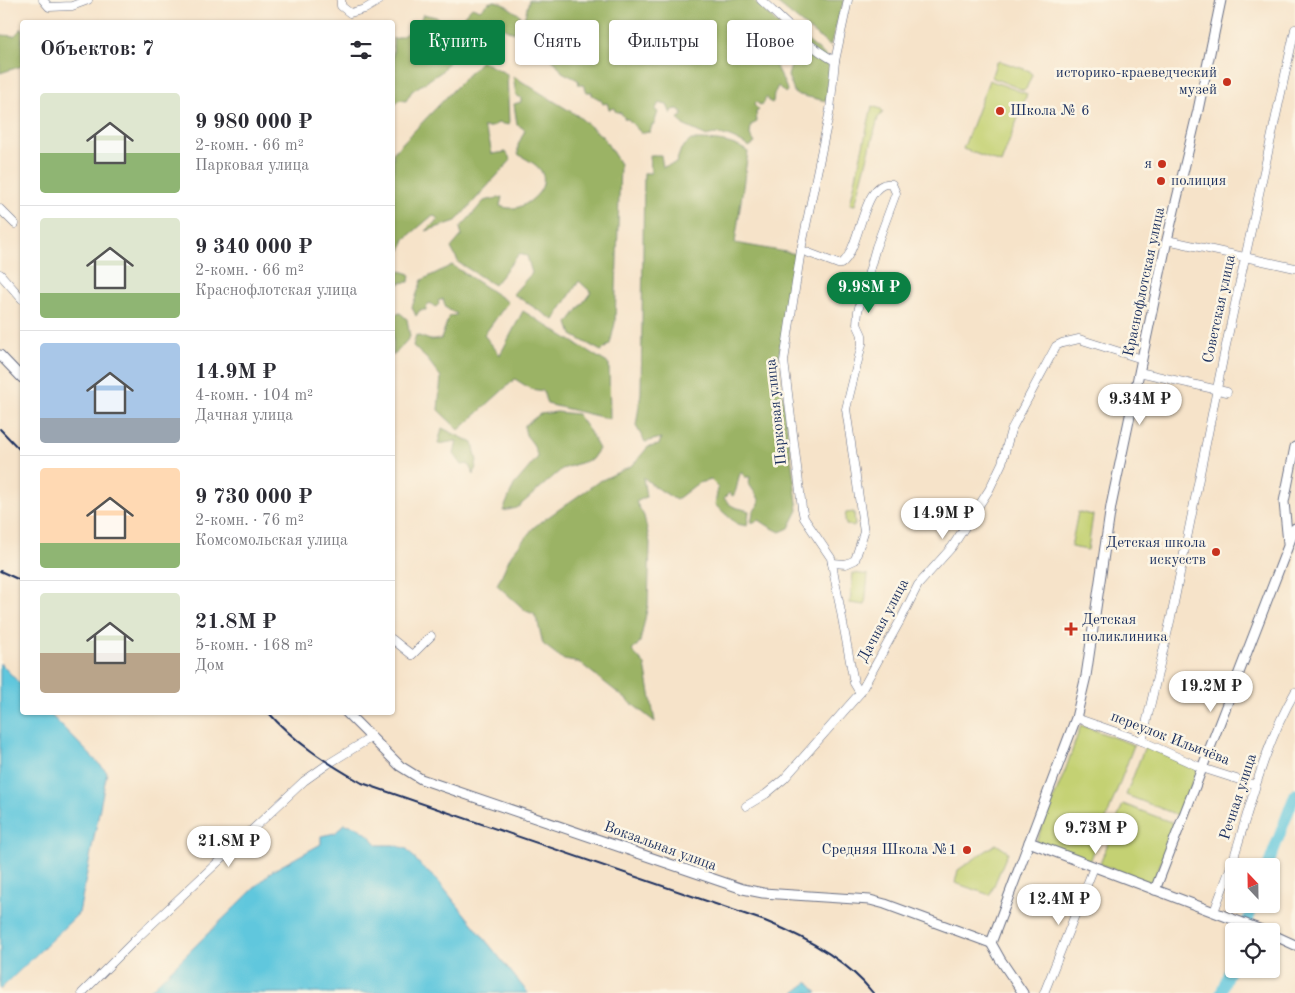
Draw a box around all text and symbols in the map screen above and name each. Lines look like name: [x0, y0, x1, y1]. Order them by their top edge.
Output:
chip: Купить: [410, 20, 505, 65]
chip: Снять: [515, 20, 599, 65]
chip: Фильтры: [609, 20, 717, 65]
chip: Новое: [727, 20, 812, 65]
icon: filters: [347, 36, 375, 64]
text: Объектов: 7: [40, 39, 154, 60]
place label: историко-краеведческий музей: [1056, 66, 1217, 98]
marker: историко-краеведческий музей: [1221, 76, 1233, 88]
place label: Школа № 6: [1010, 104, 1090, 119]
marker: Школа № 6: [994, 105, 1006, 117]
text: 9 980 000 ₽: [195, 112, 313, 133]
icon: home: [80, 113, 140, 173]
text: 2-комн. · 66 m²: [195, 138, 304, 154]
place label: я: [1144, 157, 1152, 172]
text: Парковая улица: [195, 158, 309, 174]
marker: я: [1156, 158, 1168, 170]
place label: полиция: [1171, 174, 1227, 189]
marker: полиция: [1155, 175, 1167, 187]
street label: Краснофлотская улица: [1122, 205, 1168, 358]
text: 9 340 000 ₽: [195, 237, 313, 258]
icon: home: [80, 238, 140, 298]
street label: Советская улица: [1201, 253, 1239, 365]
text: 2-комн. · 66 m²: [195, 263, 304, 279]
pin: 9.98M ₽: [823, 272, 915, 314]
text: 9.98M ₽: [838, 280, 900, 296]
text: Краснофлотская улица: [195, 283, 357, 299]
street label: Парковая улица: [764, 357, 790, 466]
text: 14.9M ₽: [195, 362, 277, 383]
icon: home: [80, 363, 140, 423]
pin: 9.34M ₽: [1094, 384, 1186, 426]
text: 4-комн. · 104 m²: [195, 388, 313, 404]
text: 9.34M ₽: [1109, 392, 1171, 408]
text: Дачная улица: [195, 408, 293, 424]
text: 9 730 000 ₽: [195, 487, 313, 508]
icon: home: [80, 488, 140, 548]
pin: 14.9M ₽: [897, 498, 989, 540]
text: 14.9M ₽: [912, 506, 974, 522]
text: 2-комн. · 76 m²: [195, 513, 304, 529]
text: Комсомольская улица: [195, 533, 348, 549]
place label: Детская школа искусств: [1106, 536, 1207, 568]
marker: Детская школа искусств: [1210, 546, 1222, 558]
street label: Дачная улица: [856, 576, 912, 665]
text: 21.8M ₽: [195, 612, 277, 633]
icon: home: [80, 613, 140, 673]
place label: Детская поликлиника: [1082, 613, 1168, 645]
marker: Детская поликлиника: [1064, 622, 1078, 636]
text: 5-комн. · 168 m²: [195, 638, 313, 654]
text: Дом: [195, 658, 224, 674]
pin: 19.2M ₽: [1165, 670, 1257, 713]
text: 19.2M ₽: [1180, 679, 1242, 695]
street label: переулок Ильичёва: [1108, 709, 1232, 769]
street label: Речная улица: [1218, 751, 1260, 842]
pin: 9.73M ₽: [1050, 812, 1142, 855]
street label: Вокзальная улица: [602, 820, 719, 875]
text: 9.73M ₽: [1065, 821, 1127, 837]
pin: 21.8M ₽: [183, 826, 275, 868]
text: 21.8M ₽: [198, 834, 260, 850]
place label: Средняя Школа №1: [822, 843, 957, 858]
marker: Средняя Школа №1: [961, 844, 973, 856]
north arrow: [1225, 858, 1280, 912]
map controls: [1225, 858, 1280, 978]
pin: 12.4M ₽: [1013, 884, 1105, 926]
text: 12.4M ₽: [1028, 892, 1090, 908]
button: locate: [1225, 923, 1280, 978]

